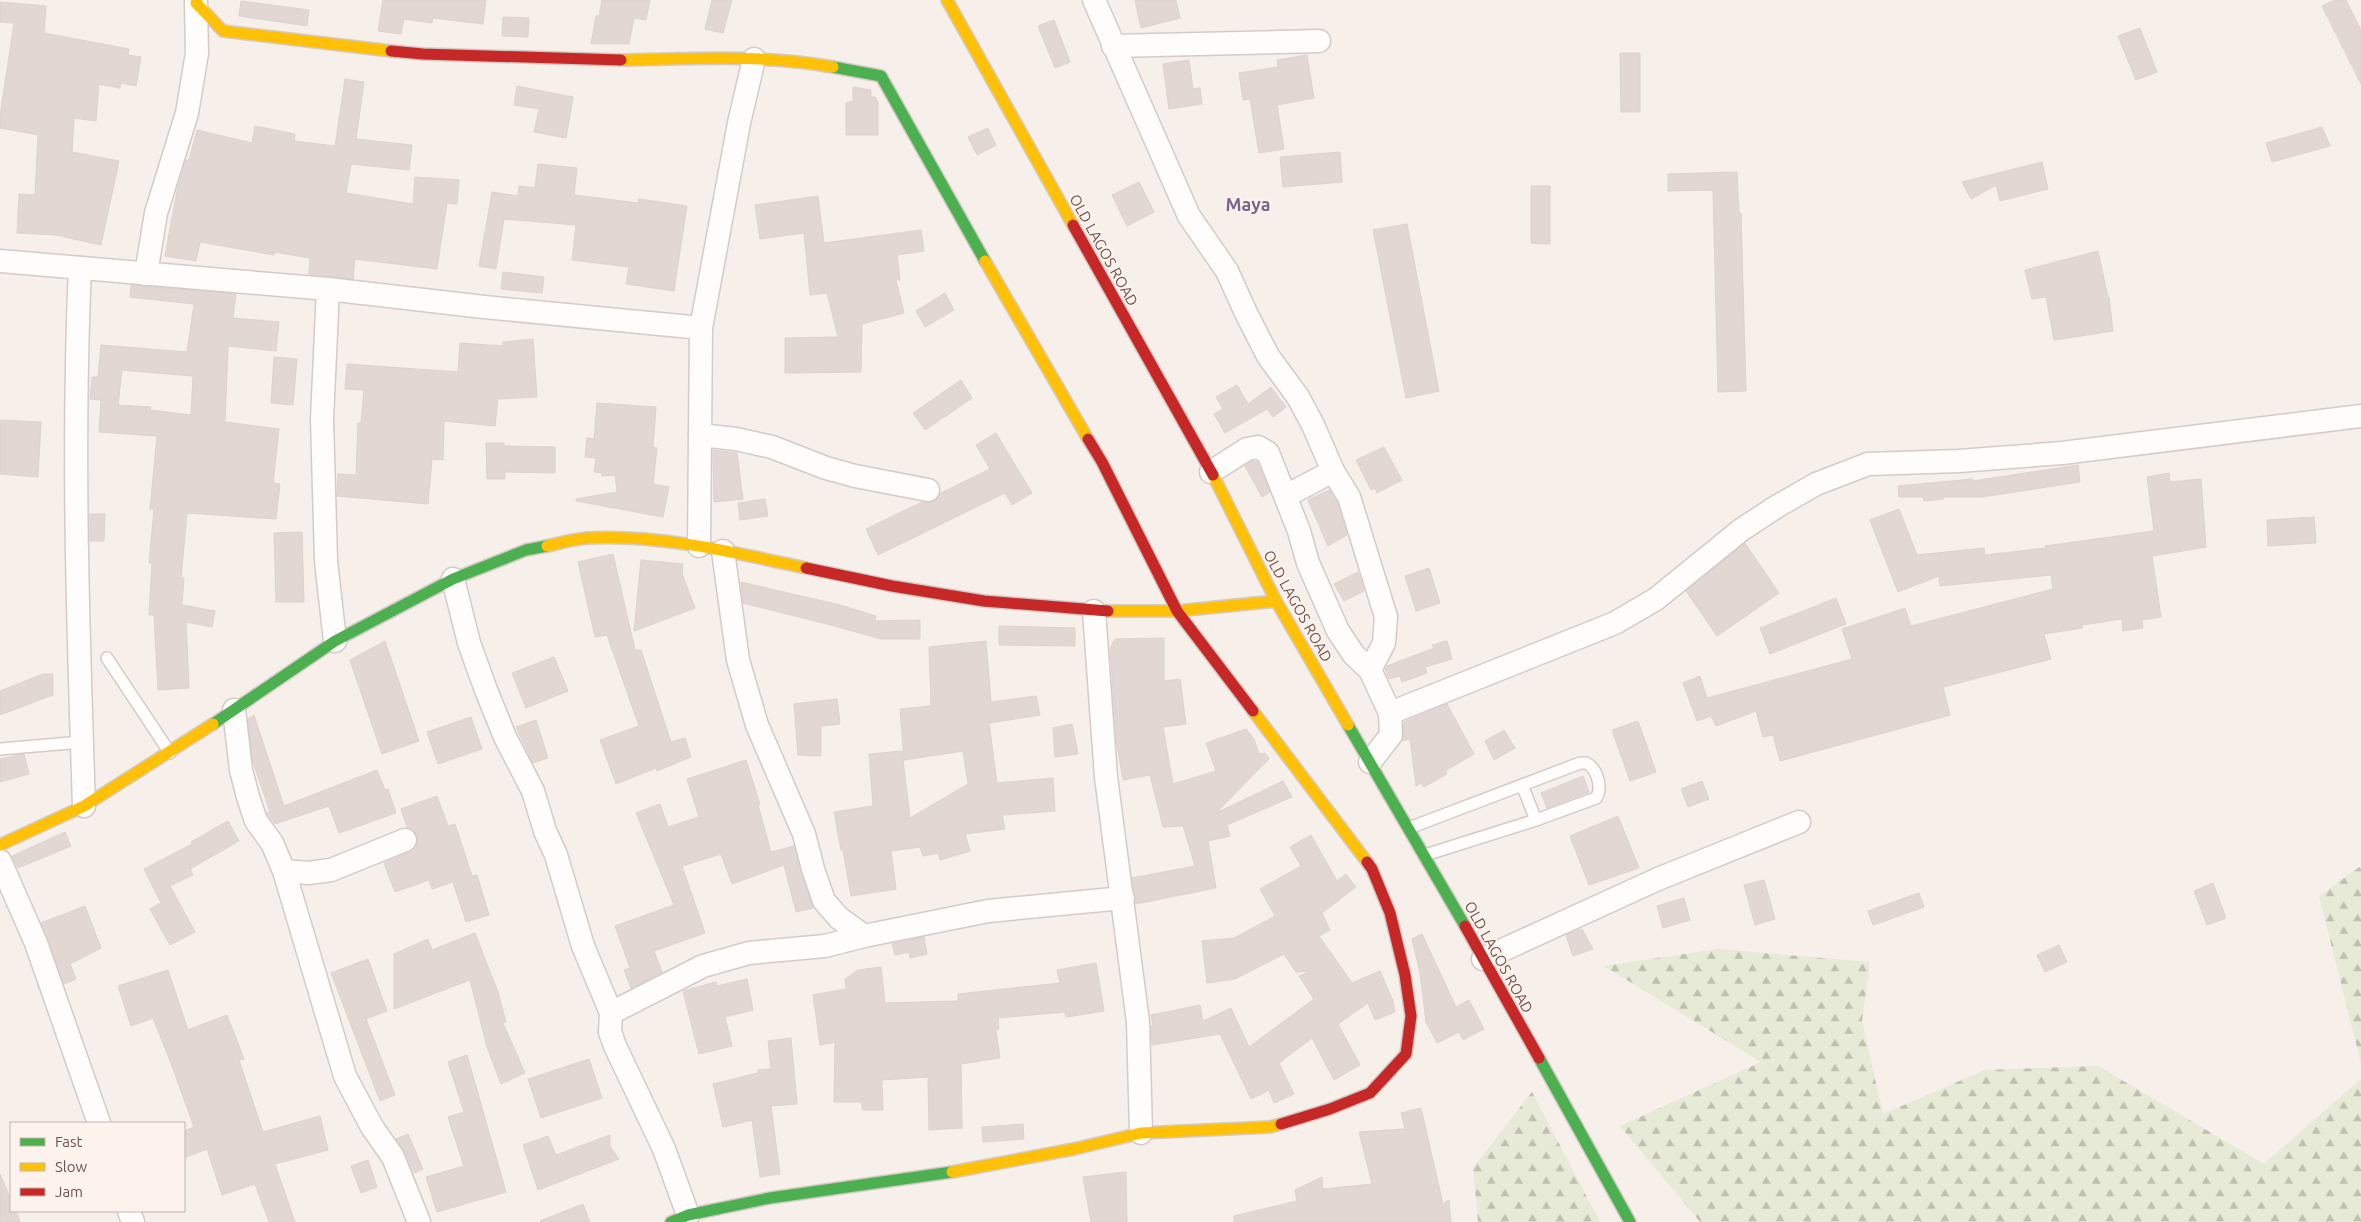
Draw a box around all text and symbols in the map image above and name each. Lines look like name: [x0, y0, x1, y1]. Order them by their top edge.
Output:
street label: OLD LAGOS ROAD: [1066, 191, 1142, 309]
district label: Maya: [1226, 194, 1270, 214]
street label: OLD LAGOS ROAD: [1260, 547, 1336, 665]
street label: OLD LAGOS ROAD: [1461, 898, 1537, 1016]
legend: [10, 1122, 185, 1212]
text: Fast: [55, 1133, 83, 1150]
text: Slow: [55, 1158, 88, 1175]
text: Jam: [55, 1183, 83, 1200]

